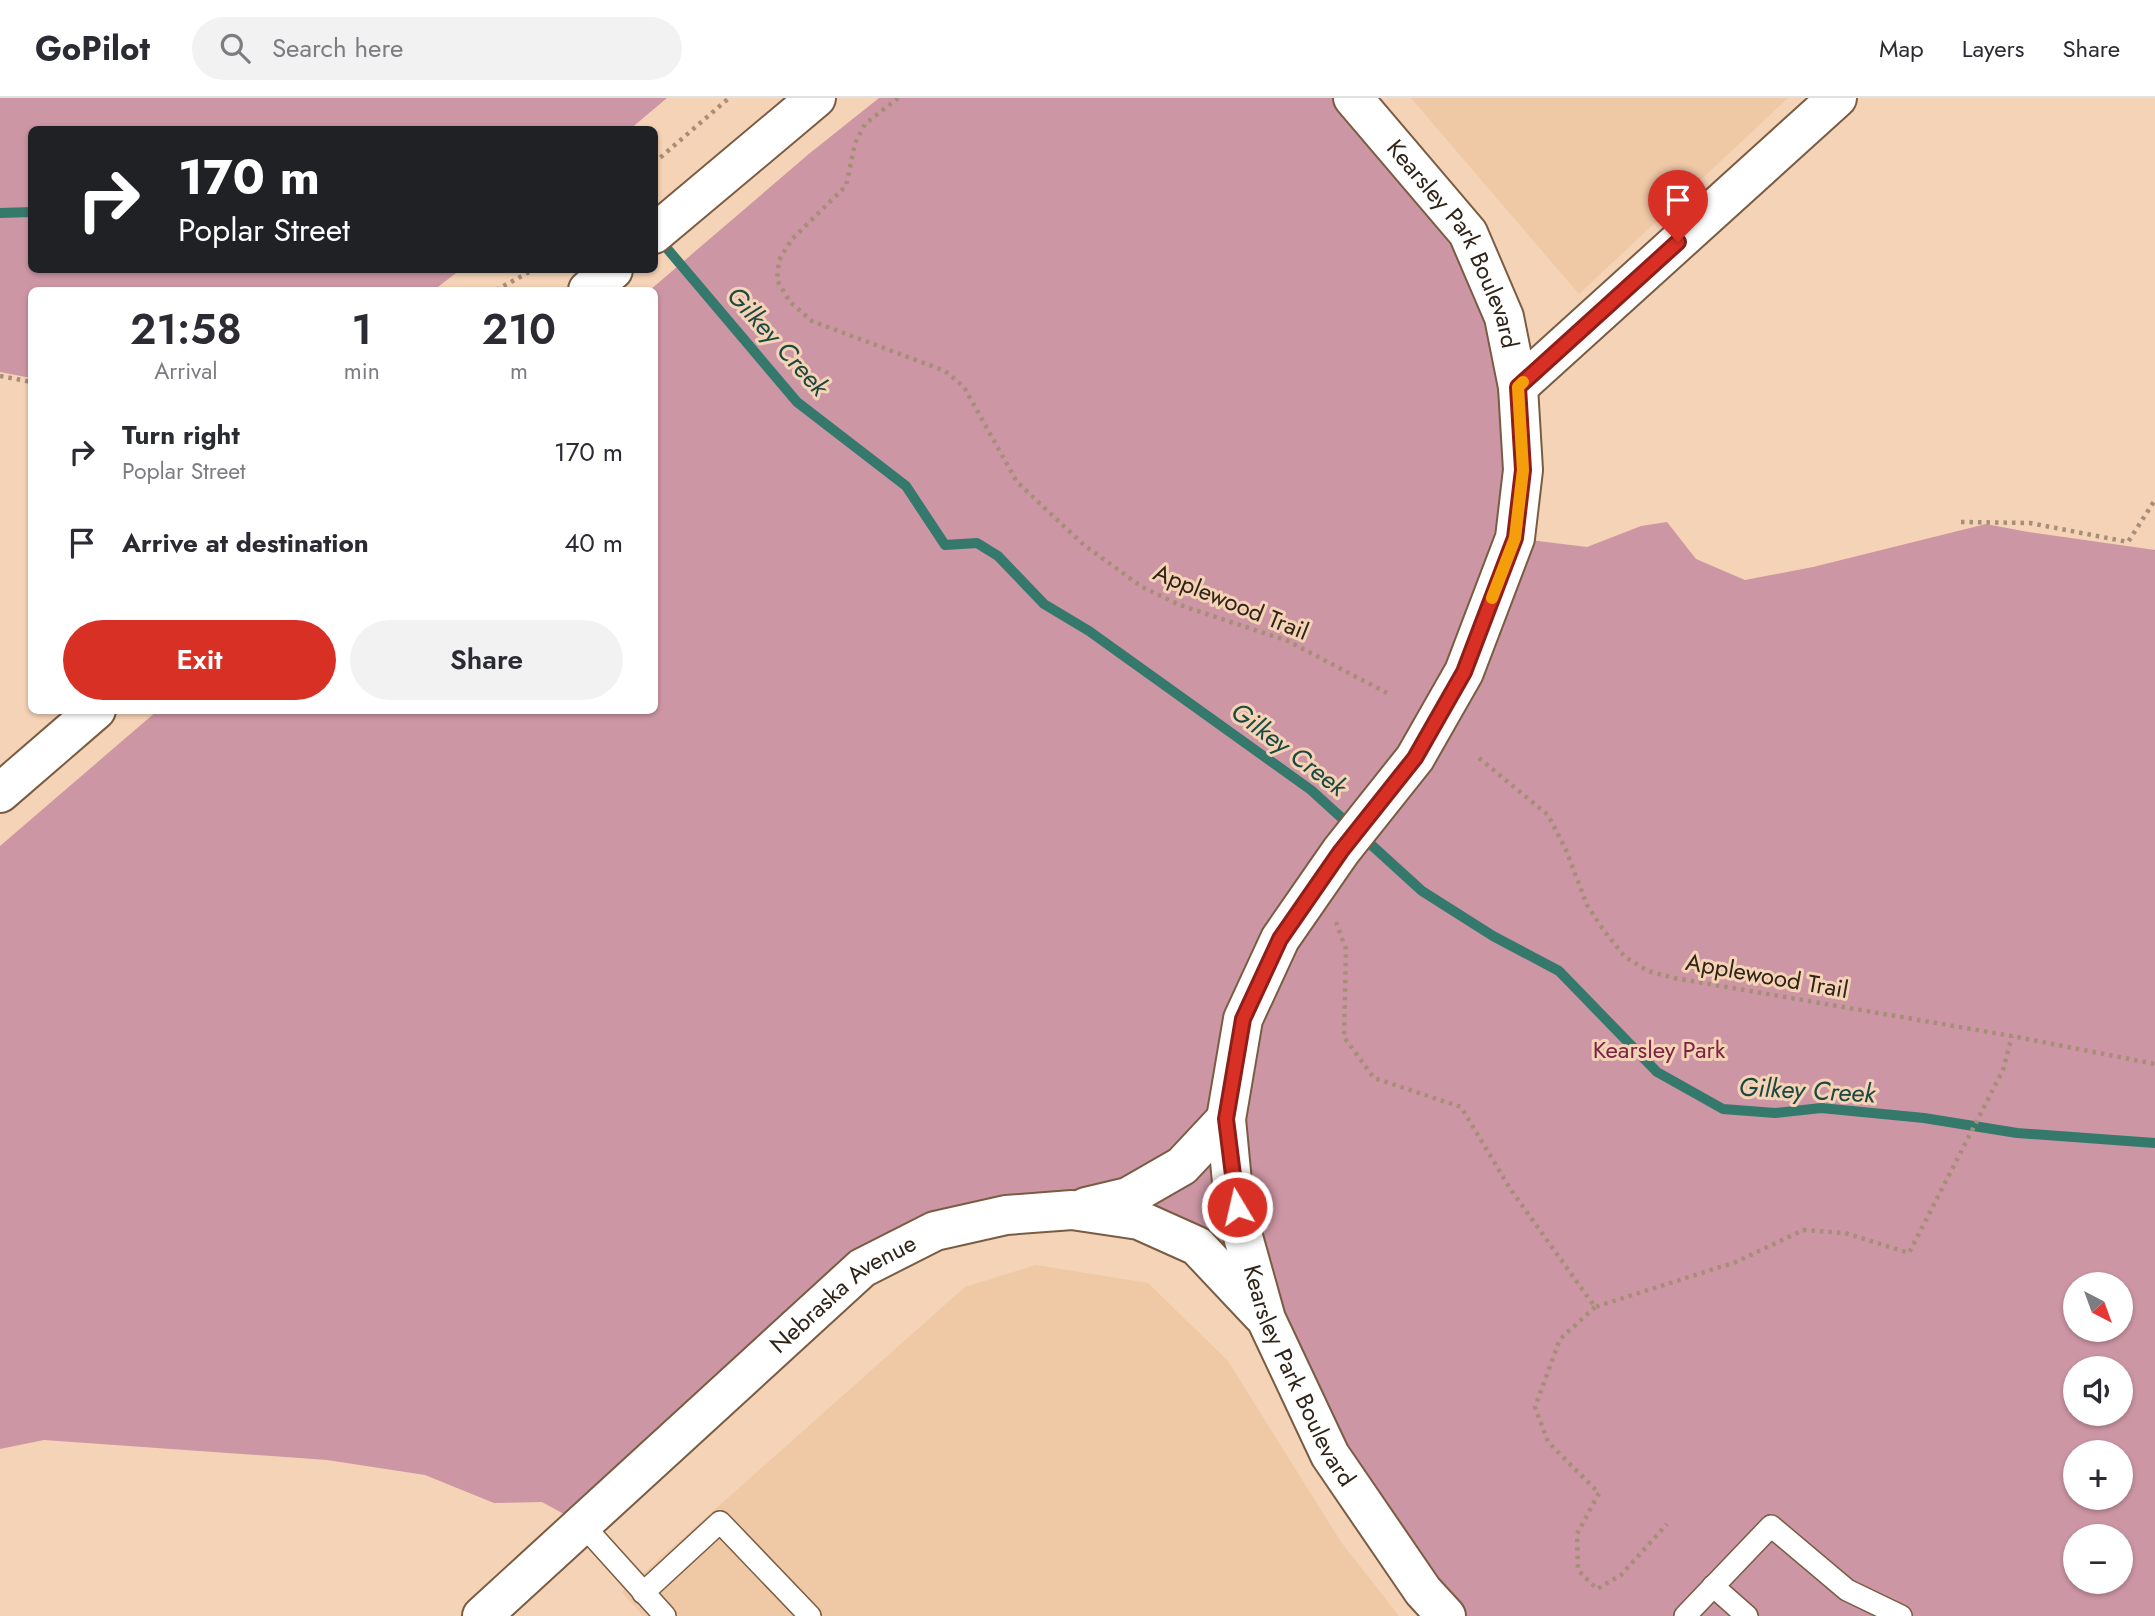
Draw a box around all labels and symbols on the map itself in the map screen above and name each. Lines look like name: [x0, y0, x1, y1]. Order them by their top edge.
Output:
street label: Kearsley Park Boulevard: [1379, 132, 1528, 351]
pin: [1648, 170, 1708, 242]
water label: Gilkey Creek: [718, 277, 839, 406]
street label: Applewood Trail: [1148, 554, 1314, 649]
water label: Gilkey Creek: [1223, 693, 1357, 806]
street label: Applewood Trail: [1683, 944, 1851, 1007]
park label: Kearsley Park: [1593, 1032, 1726, 1067]
water label: Gilkey Creek: [1738, 1067, 1878, 1113]
position arrow: [1200, 1170, 1274, 1244]
street label: Nebraska Avenue: [762, 1225, 922, 1361]
street label: Kearsley Park Boulevard: [1235, 1261, 1365, 1493]
north arrow: [2063, 1272, 2133, 1342]

